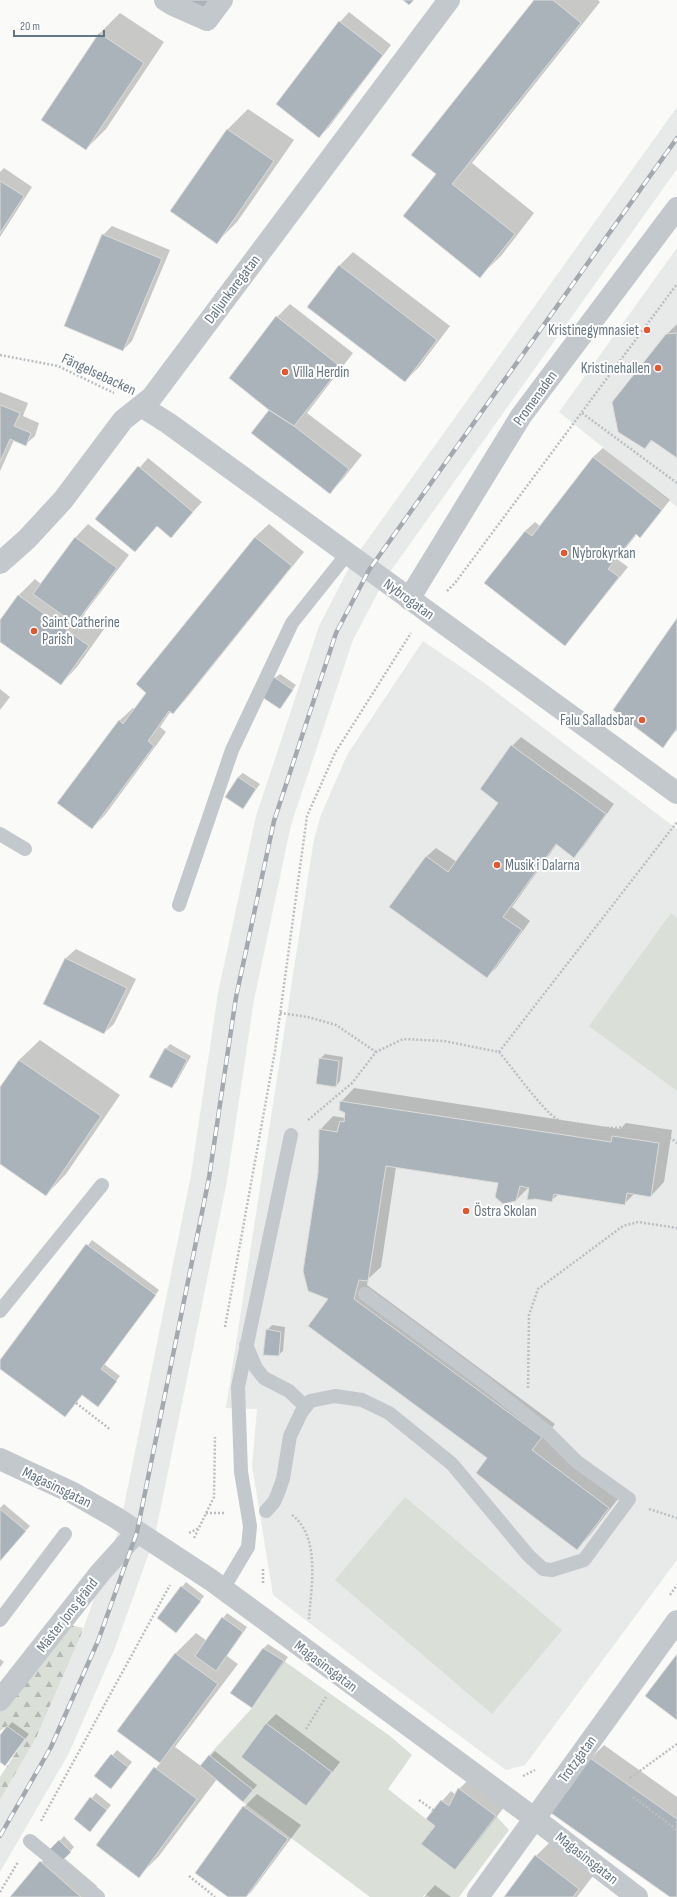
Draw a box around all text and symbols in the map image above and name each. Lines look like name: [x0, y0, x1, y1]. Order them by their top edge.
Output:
scale bar: [14, 12, 104, 38]
text: 20 m: [20, 19, 40, 34]
street label: Daljunkaregatan: [200, 251, 264, 328]
place label: Kristinegymnasiet: [548, 321, 639, 340]
marker: Kristinegymnasiet: [642, 325, 652, 335]
street label: Fängelsebacken: [59, 349, 139, 400]
place label: Kristinehallen: [581, 359, 650, 378]
place label: Villa Herdin: [293, 363, 349, 382]
marker: Kristinehallen: [653, 363, 663, 373]
marker: Villa Herdin: [280, 367, 290, 377]
street label: Promenaden: [509, 367, 562, 429]
place label: Nybrokyrkan: [572, 544, 636, 563]
marker: Nybrokyrkan: [559, 548, 569, 558]
street label: Nybrogatan: [380, 575, 438, 624]
place label: Saint Catherine Parish: [42, 613, 120, 649]
marker: Saint Catherine Parish: [29, 626, 39, 636]
place label: Falu Salladsbar: [560, 711, 635, 730]
marker: Falu Salladsbar: [637, 715, 647, 725]
place label: Musik i Dalarna: [505, 856, 580, 875]
marker: Musik i Dalarna: [492, 860, 502, 870]
place label: Östra Skolan: [474, 1202, 537, 1221]
marker: Östra Skolan: [461, 1206, 471, 1216]
street label: Magasinsgatan: [19, 1463, 94, 1512]
street label: Mäster Jons gränd: [32, 1574, 102, 1656]
street label: Magasinsgatan: [290, 1636, 361, 1696]
street label: Trotzgatan: [554, 1732, 601, 1787]
street label: Magasinsgatan: [552, 1828, 622, 1889]

